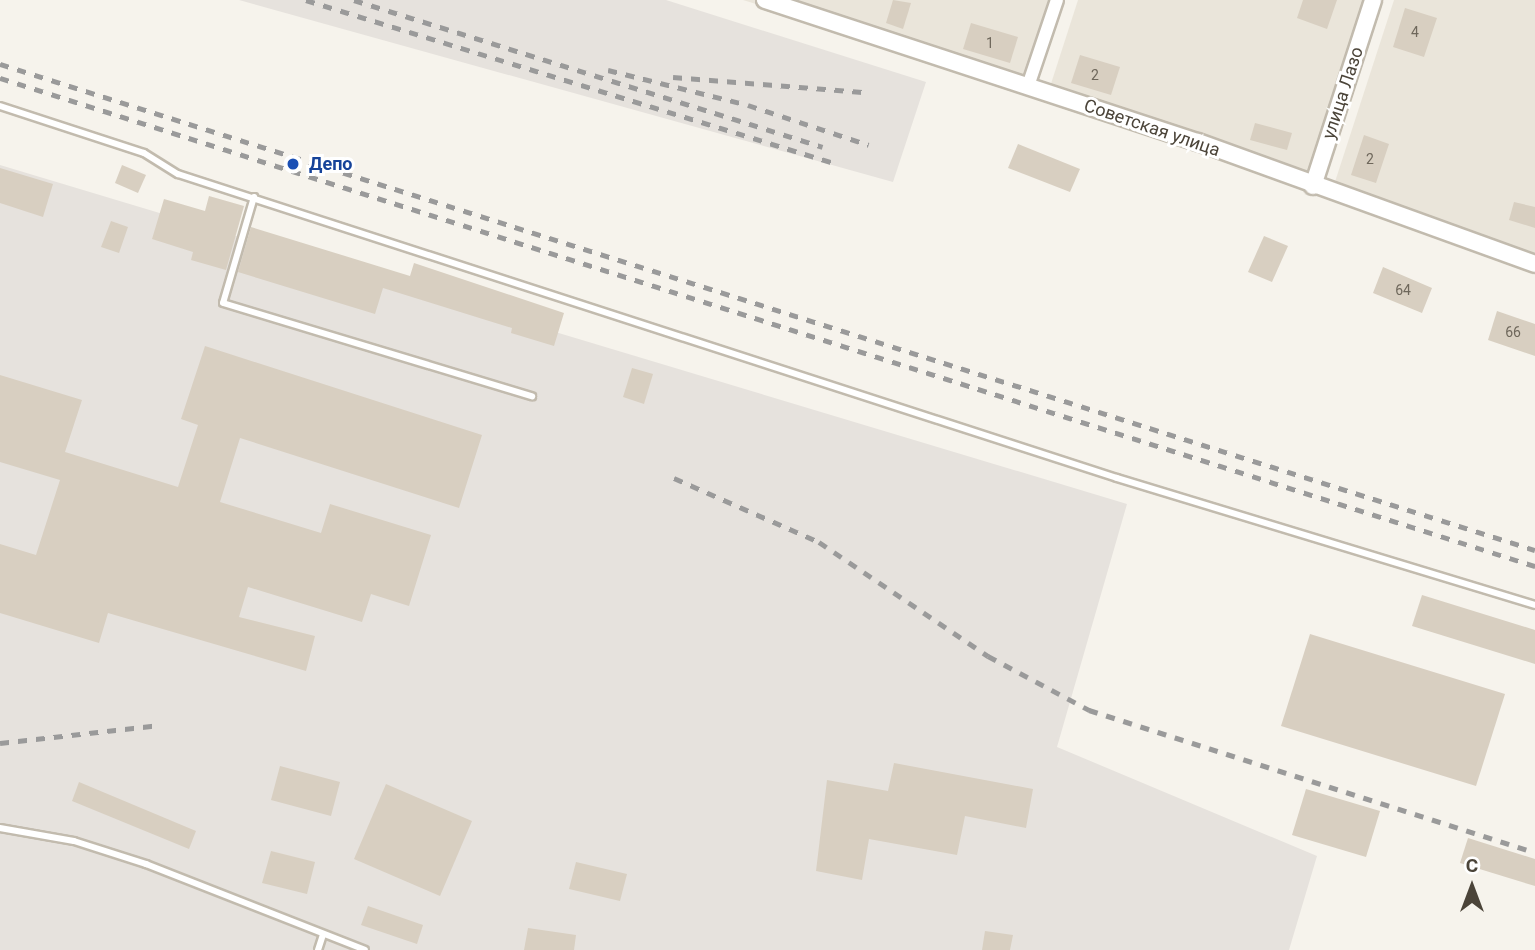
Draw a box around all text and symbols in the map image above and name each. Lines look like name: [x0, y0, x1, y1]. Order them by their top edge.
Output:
house number: 4: [1411, 24, 1419, 40]
house number: 1: [986, 35, 994, 51]
street label: улица Лазо: [1318, 44, 1368, 142]
house number: 2: [1091, 67, 1099, 83]
street label: Советская улица: [1081, 95, 1223, 161]
house number: 2: [1366, 151, 1374, 167]
place label: Депо: [309, 153, 352, 175]
marker: Депо: [283, 154, 303, 174]
house number: 64: [1395, 282, 1411, 298]
house number: 66: [1505, 324, 1521, 340]
north arrow: [1437, 852, 1507, 922]
text: С: [1466, 854, 1478, 877]

